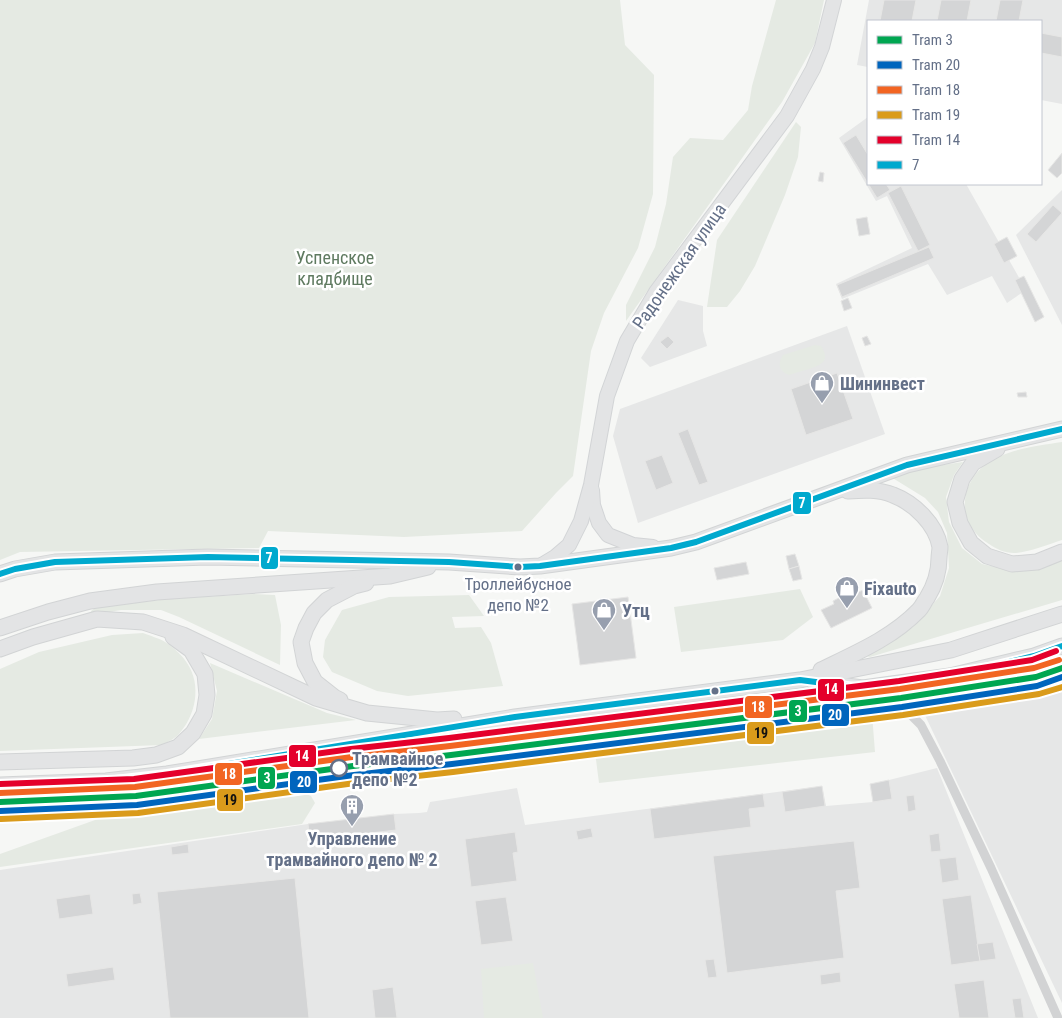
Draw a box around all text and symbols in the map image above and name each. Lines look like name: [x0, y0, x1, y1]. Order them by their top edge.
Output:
legend: [867, 20, 1042, 185]
text: Tram 3: [912, 31, 953, 49]
text: Tram 20: [912, 56, 960, 74]
text: Tram 18: [912, 81, 960, 99]
text: Tram 19: [912, 106, 960, 124]
text: Tram 14: [912, 131, 960, 149]
text: 7: [912, 156, 919, 174]
street label: Радонежская улица: [628, 199, 730, 333]
park label: Успенское кладбище: [296, 247, 374, 289]
shop icon: Шининвест: [809, 370, 835, 404]
place label: Шининвест: [840, 373, 925, 394]
line badge: 7: [792, 491, 812, 515]
text: 7: [798, 495, 806, 511]
line badge: 7: [260, 546, 279, 570]
text: 7: [265, 550, 273, 566]
marker: Троллейбусное депо №2: [513, 562, 523, 572]
place label: Троллейбусное депо №2: [465, 574, 571, 615]
shop icon: Fixauto: [834, 575, 860, 609]
place label: Fixauto: [864, 578, 917, 599]
shop icon: Утц: [591, 597, 617, 631]
place label: Утц: [622, 600, 650, 621]
line badge: 14: [817, 678, 845, 702]
text: 14: [824, 681, 838, 697]
unlabelled marker: [710, 686, 720, 696]
line badge: 18: [744, 695, 773, 719]
text: 18: [751, 699, 765, 715]
line badge: 3: [788, 699, 808, 723]
text: 3: [794, 703, 802, 719]
line badge: 20: [821, 703, 850, 727]
text: 20: [828, 707, 842, 723]
line badge: 19: [746, 721, 775, 745]
text: 19: [754, 725, 768, 741]
line badge: 14: [288, 744, 317, 768]
text: 14: [295, 748, 309, 764]
place label: Трамвайное депо №2: [352, 748, 444, 790]
marker: Трамвайное депо №2: [330, 759, 348, 777]
line badge: 18: [214, 762, 243, 786]
text: 18: [222, 766, 236, 782]
line badge: 3: [257, 766, 276, 790]
text: 3: [263, 770, 271, 786]
line badge: 20: [289, 770, 318, 794]
text: 20: [297, 774, 311, 790]
line badge: 19: [216, 788, 244, 812]
text: 19: [223, 792, 237, 808]
building icon: Управление трамвайного депо № 2: [339, 793, 365, 827]
place label: Управление трамвайного депо № 2: [266, 828, 438, 870]

